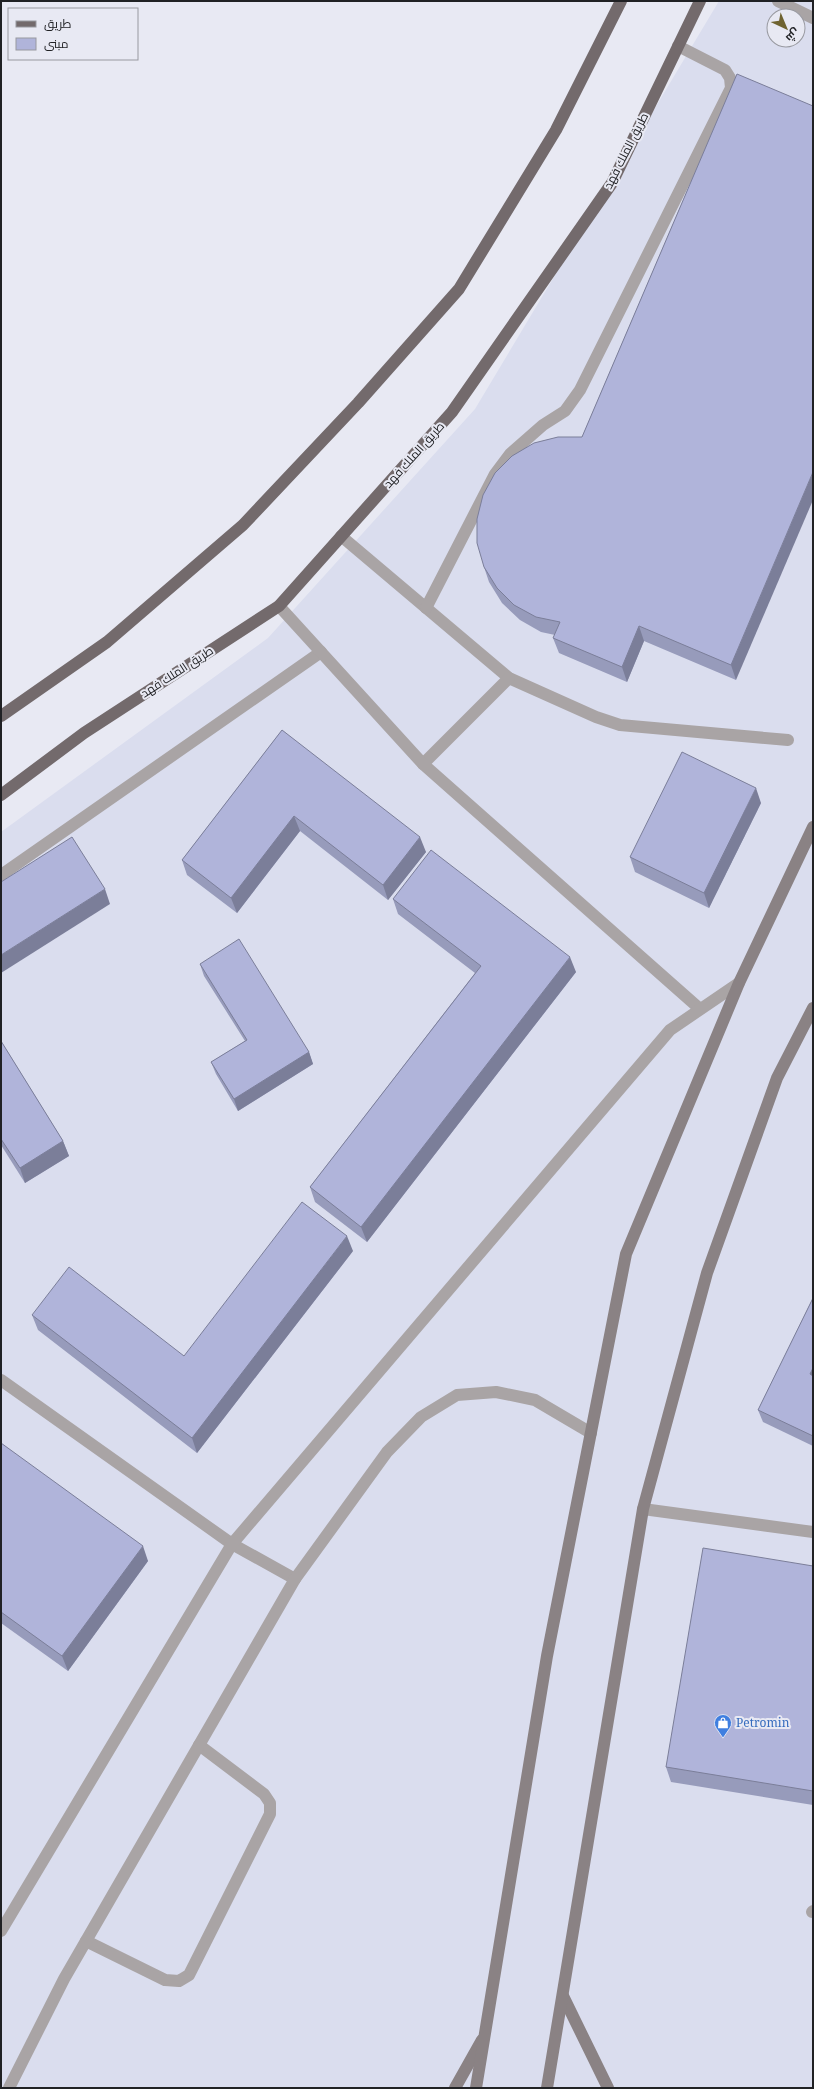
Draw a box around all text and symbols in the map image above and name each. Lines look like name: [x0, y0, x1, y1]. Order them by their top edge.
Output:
legend: [8, 8, 138, 60]
north arrow: [766, 8, 806, 48]
text: طريق: [44, 15, 72, 32]
text: ش: [783, 25, 804, 46]
text: مبنى: [44, 35, 69, 52]
street label: طريق الملك فهد: [599, 110, 652, 192]
street label: طريق الملك فهد: [379, 418, 448, 491]
street label: طريق الملك فهد: [137, 642, 216, 701]
shop icon: Petromin: [713, 1713, 733, 1738]
place label: Petromin: [736, 1714, 790, 1731]

